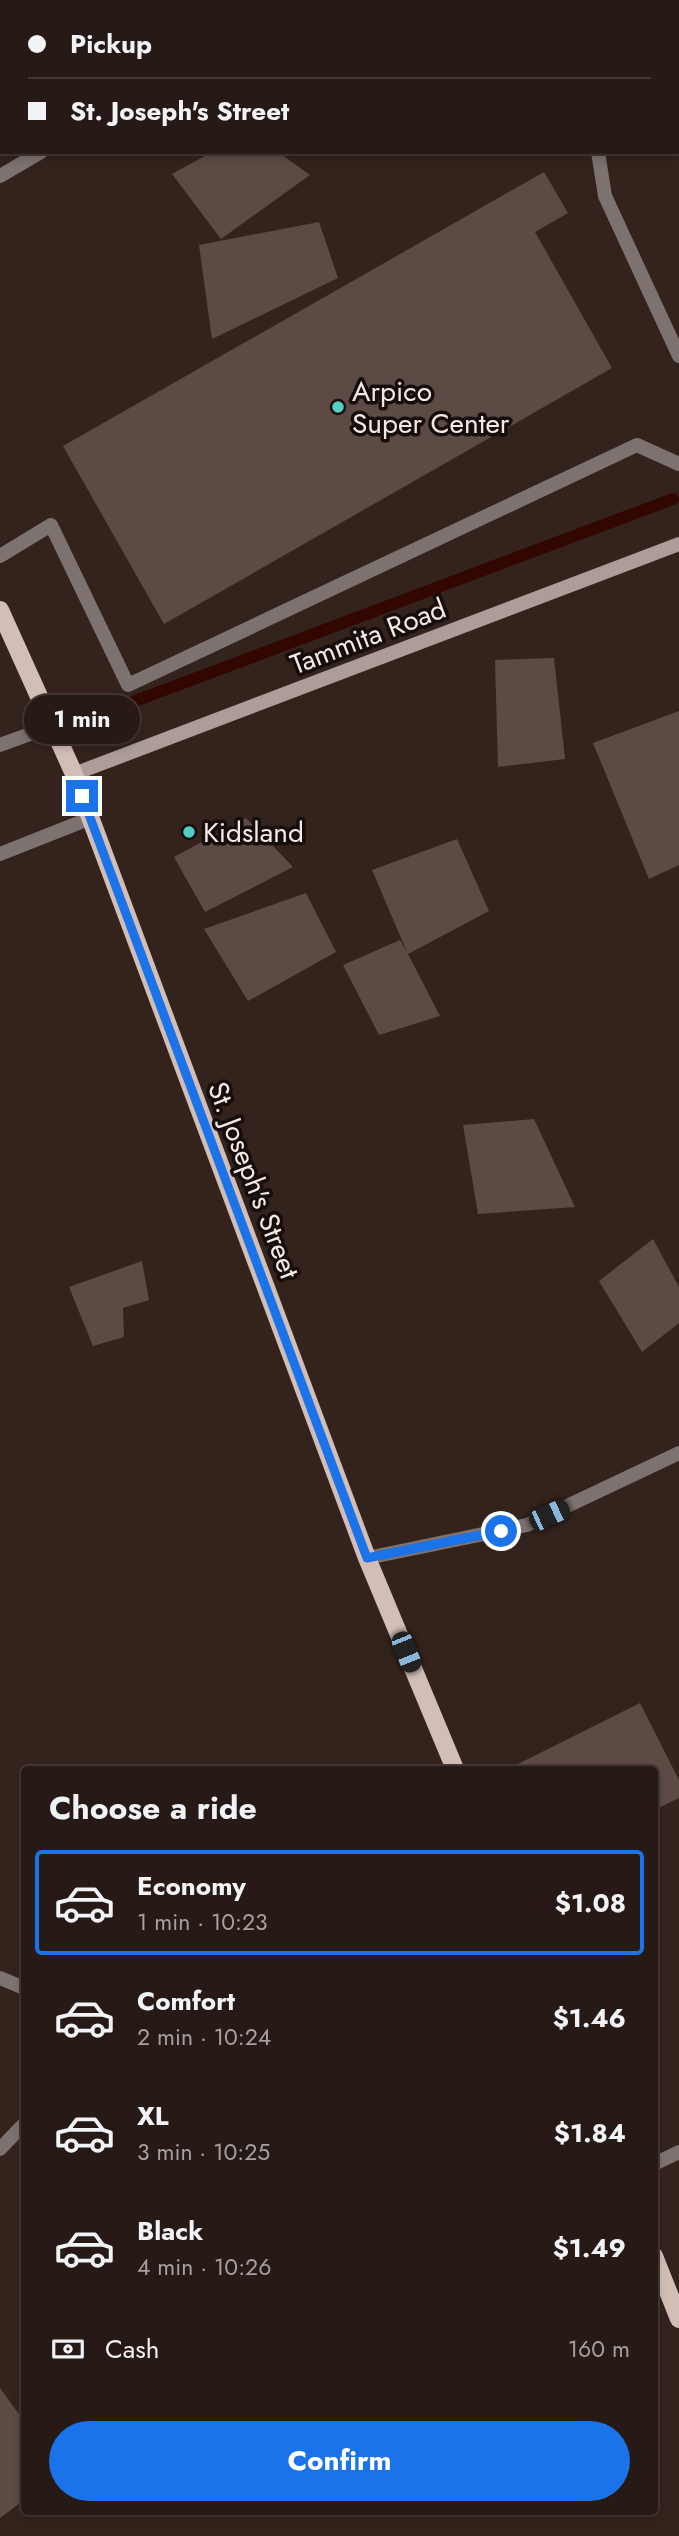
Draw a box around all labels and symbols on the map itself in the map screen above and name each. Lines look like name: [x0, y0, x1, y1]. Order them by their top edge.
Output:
place label: Arpico Super Center: [352, 371, 510, 444]
marker: Arpico Super Center: [330, 399, 346, 415]
street label: Tammita Road: [284, 588, 452, 685]
callout: 1 min: [24, 694, 140, 744]
route end: [66, 780, 98, 812]
place label: Kidsland: [203, 812, 304, 853]
marker: Kidsland: [181, 824, 197, 840]
street label: St. Joseph's Street: [197, 1076, 310, 1285]
car: [526, 1497, 573, 1533]
route start: [485, 1515, 517, 1547]
car: [389, 1629, 424, 1675]

